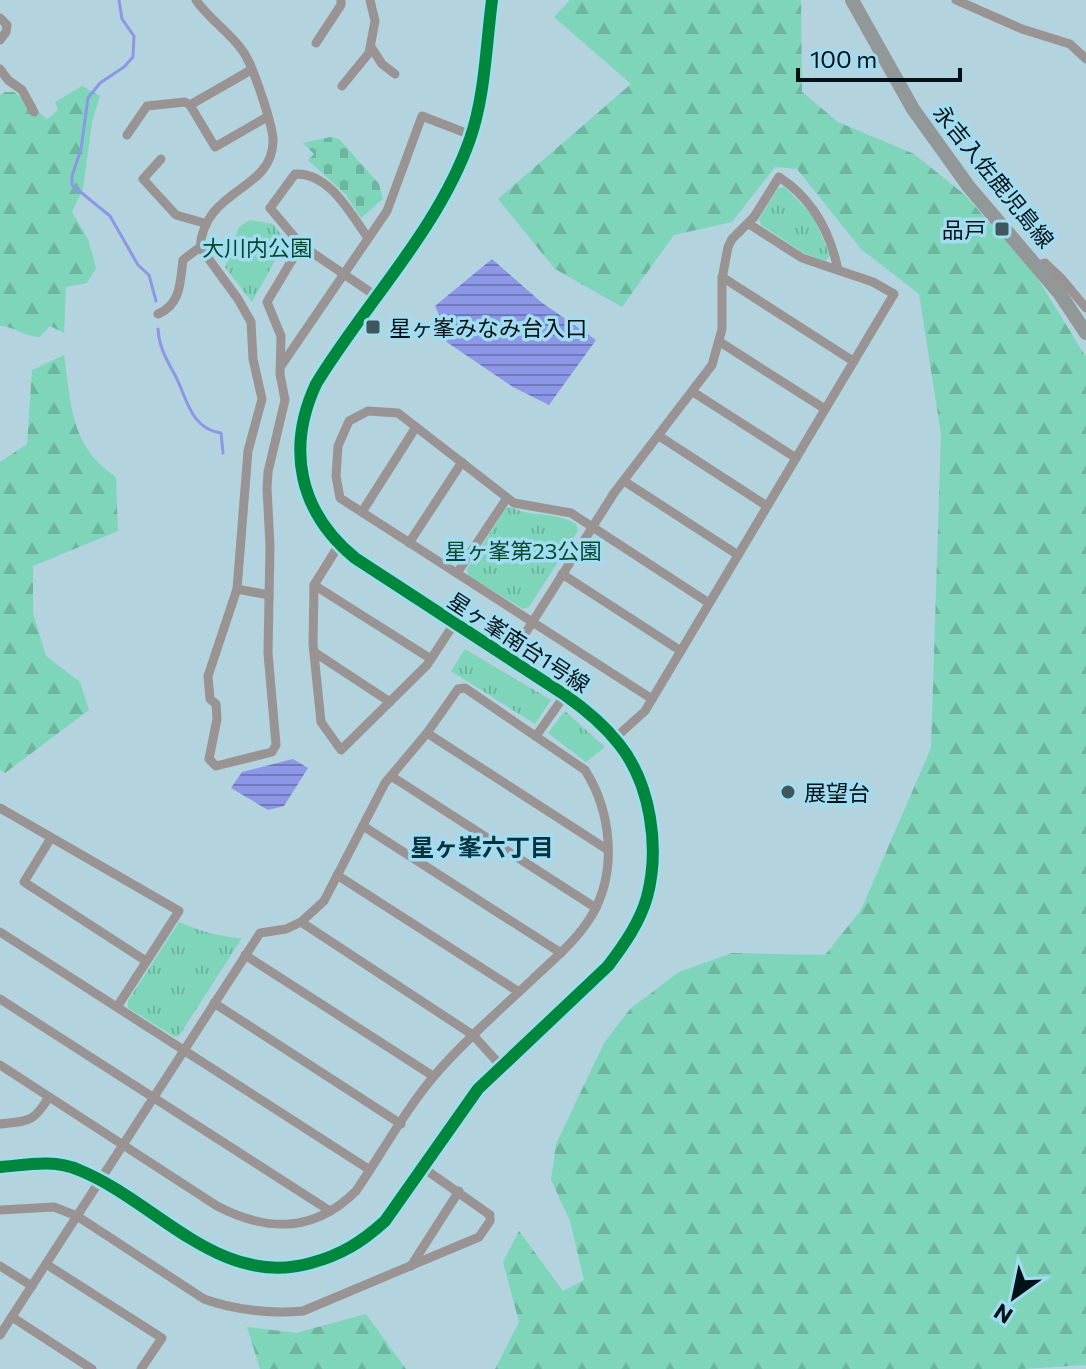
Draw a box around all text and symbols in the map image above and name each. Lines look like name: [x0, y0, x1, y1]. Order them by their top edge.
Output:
scale bar: [798, 32, 960, 82]
text: 100 m: [810, 44, 877, 73]
street label: 永吉入佐鹿児島線: [928, 99, 1060, 253]
place label: 品戸: [942, 216, 986, 243]
marker: 品戸: [993, 220, 1011, 238]
park label: 大川内公園: [202, 234, 312, 261]
place label: 星ヶ峯みなみ台入口: [389, 314, 587, 341]
marker: 星ヶ峯みなみ台入口: [364, 318, 382, 336]
park label: 星ヶ峯第23公園: [445, 537, 601, 564]
street label: 星ヶ峯南台1号線: [443, 586, 595, 698]
place label: 展望台: [804, 779, 870, 806]
marker: 展望台: [779, 783, 797, 801]
district label: 星ヶ峯六丁目: [410, 832, 554, 861]
north arrow: [974, 1257, 1054, 1337]
text: N: [989, 1298, 1017, 1330]

